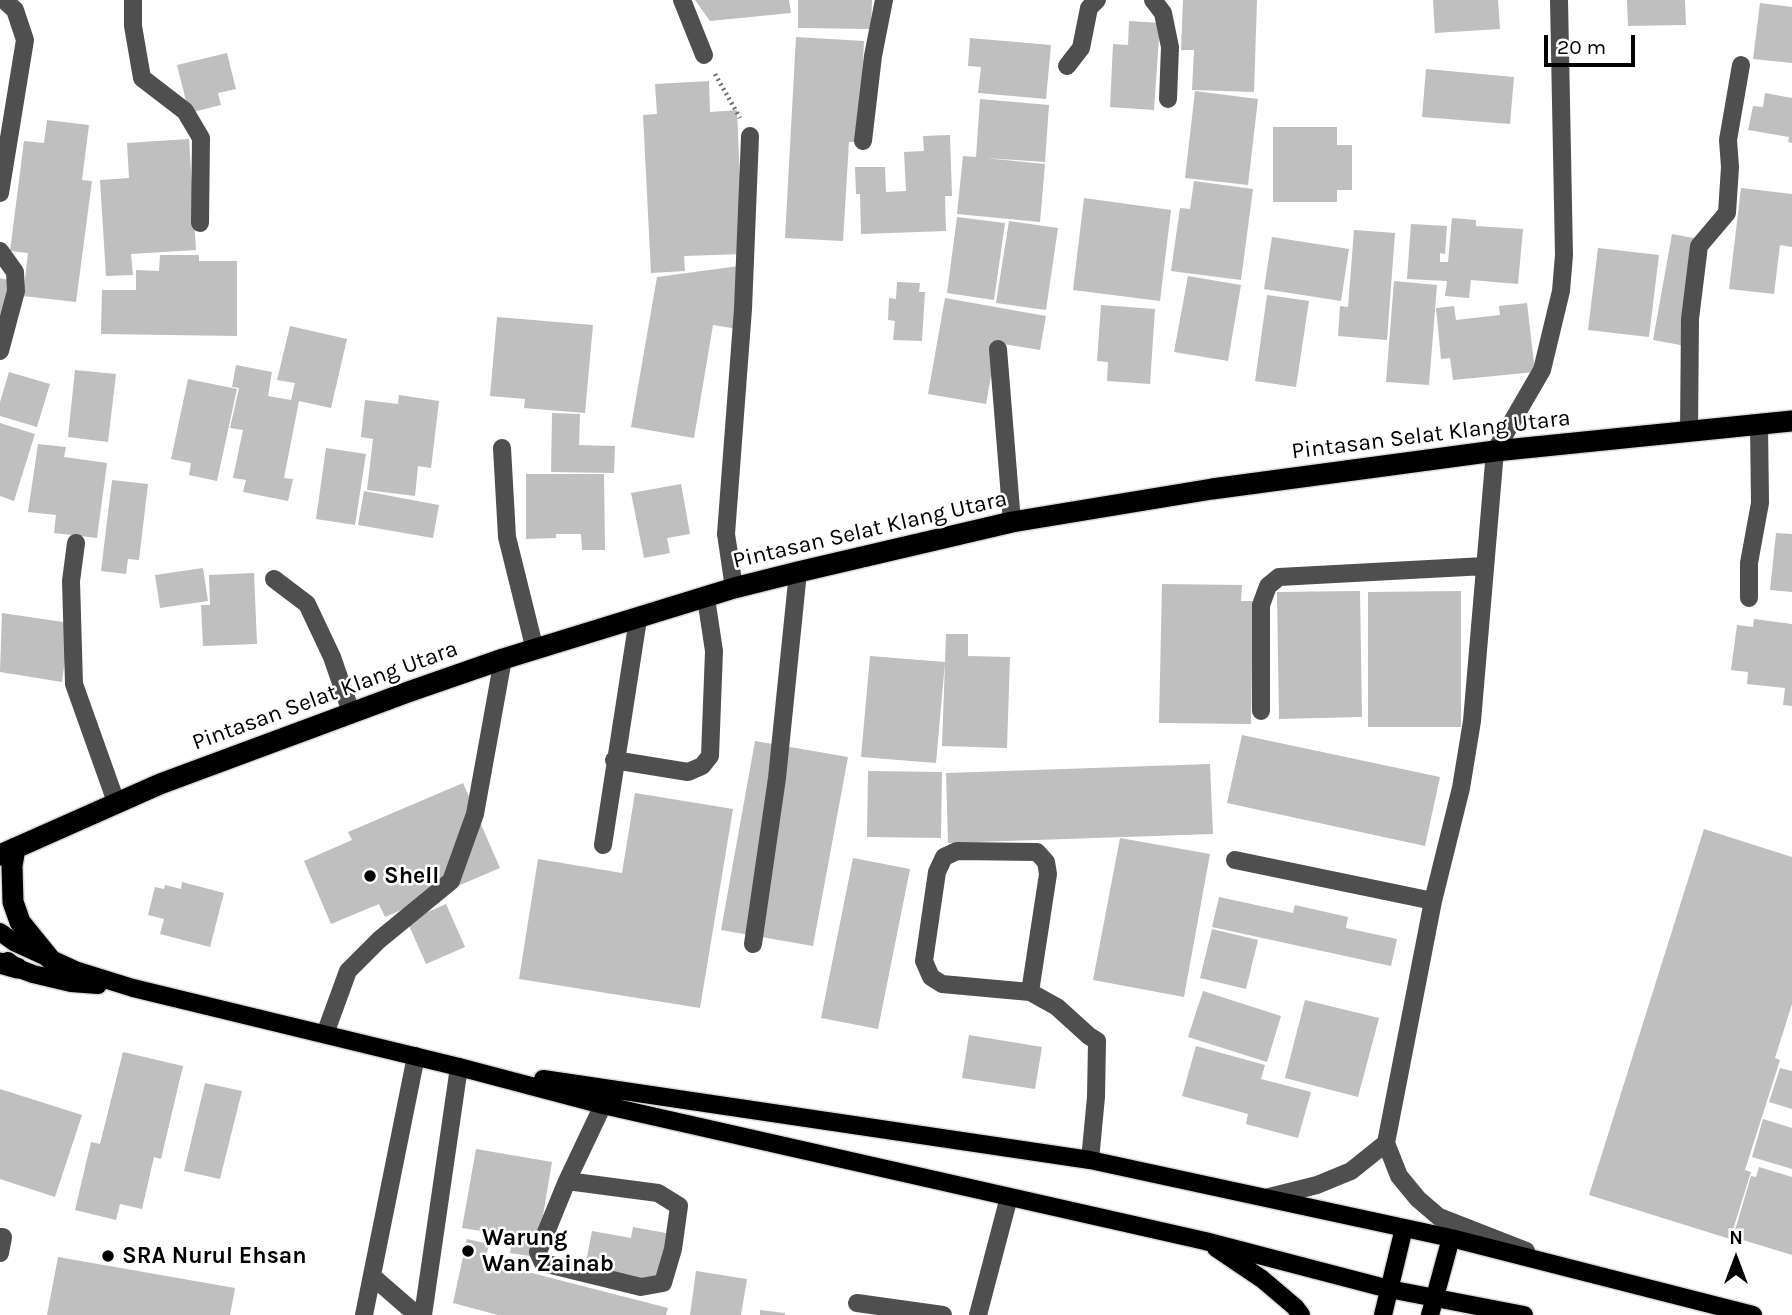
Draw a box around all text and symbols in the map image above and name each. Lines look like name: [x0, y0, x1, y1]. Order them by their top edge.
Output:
scale bar: [1547, 21, 1638, 65]
text: 20 m: [1557, 35, 1606, 59]
street label: Pintasan Selat Klang Utara: [1290, 404, 1572, 466]
street label: Pintasan Selat Klang Utara: [730, 485, 1010, 575]
street label: Pintasan Selat Klang Utara: [188, 635, 462, 757]
place label: Shell: [384, 862, 439, 890]
marker: Shell: [362, 868, 378, 884]
place label: Warung Wan Zainab: [482, 1224, 614, 1278]
north arrow: [1701, 1224, 1771, 1294]
text: N: [1729, 1227, 1743, 1249]
place label: SRA Nurul Ehsan: [122, 1242, 307, 1270]
marker: Warung Wan Zainab: [460, 1243, 476, 1259]
marker: SRA Nurul Ehsan: [100, 1248, 116, 1264]

